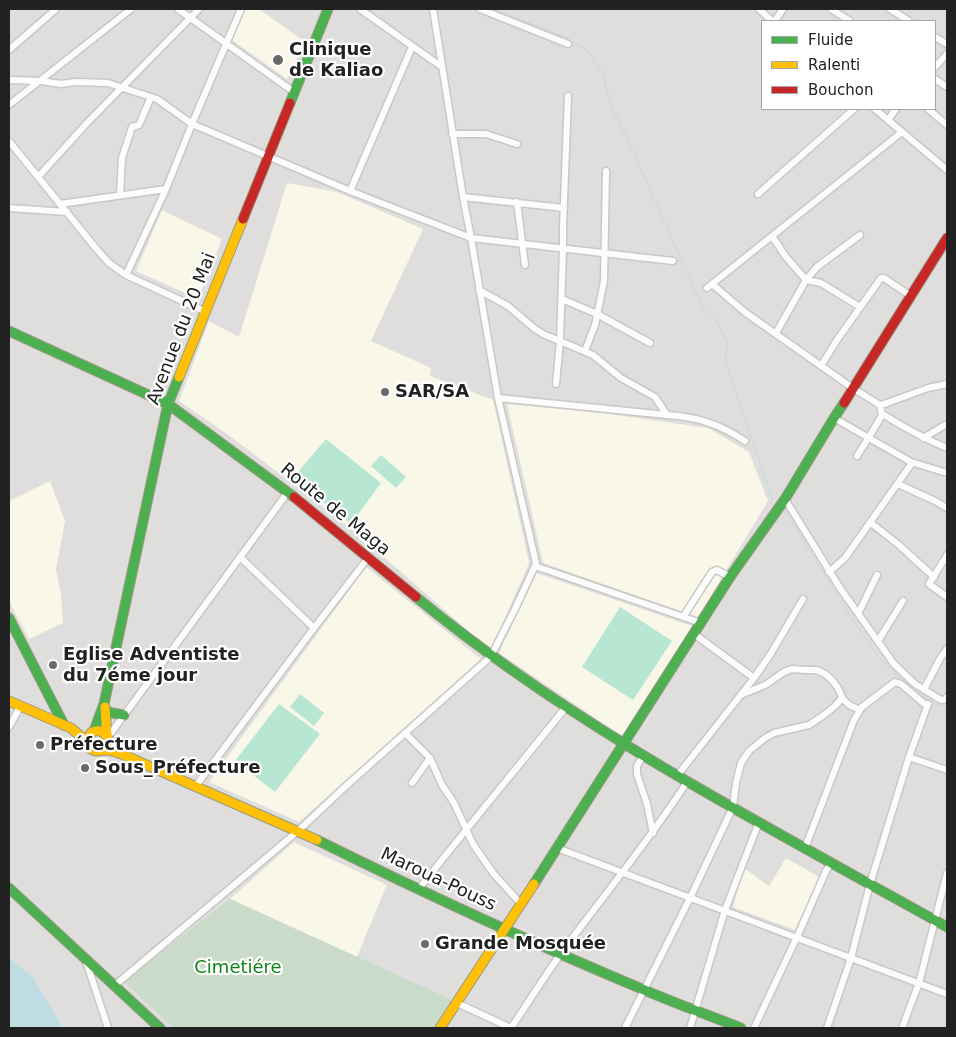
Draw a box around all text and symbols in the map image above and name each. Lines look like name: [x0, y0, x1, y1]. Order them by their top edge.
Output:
legend: [761, 20, 936, 110]
text: Fluide: [808, 31, 853, 49]
place label: Clinique de Kaliao: [289, 39, 383, 82]
marker: Clinique de Kaliao: [271, 53, 285, 67]
text: Ralenti: [808, 56, 860, 74]
text: Bouchon: [808, 81, 873, 99]
street label: Avenue du 20 Mai: [143, 250, 221, 408]
place label: SAR/SA: [395, 381, 469, 403]
marker: SAR/SA: [379, 386, 391, 398]
street label: Route de Maga: [276, 459, 394, 561]
place label: Eglise Adventiste du 7éme jour: [63, 644, 240, 686]
marker: Eglise Adventiste du 7éme jour: [47, 659, 59, 671]
place label: Préfecture: [50, 734, 157, 756]
marker: Préfecture: [34, 739, 46, 751]
place label: Sous_Préfecture: [95, 757, 260, 779]
marker: Sous_Préfecture: [79, 762, 91, 774]
street label: Maroua-Pouss: [377, 844, 499, 916]
place label: Grande Mosquée: [435, 933, 606, 955]
marker: Grande Mosquée: [419, 938, 431, 950]
park label: Cimetiére: [194, 957, 282, 979]

